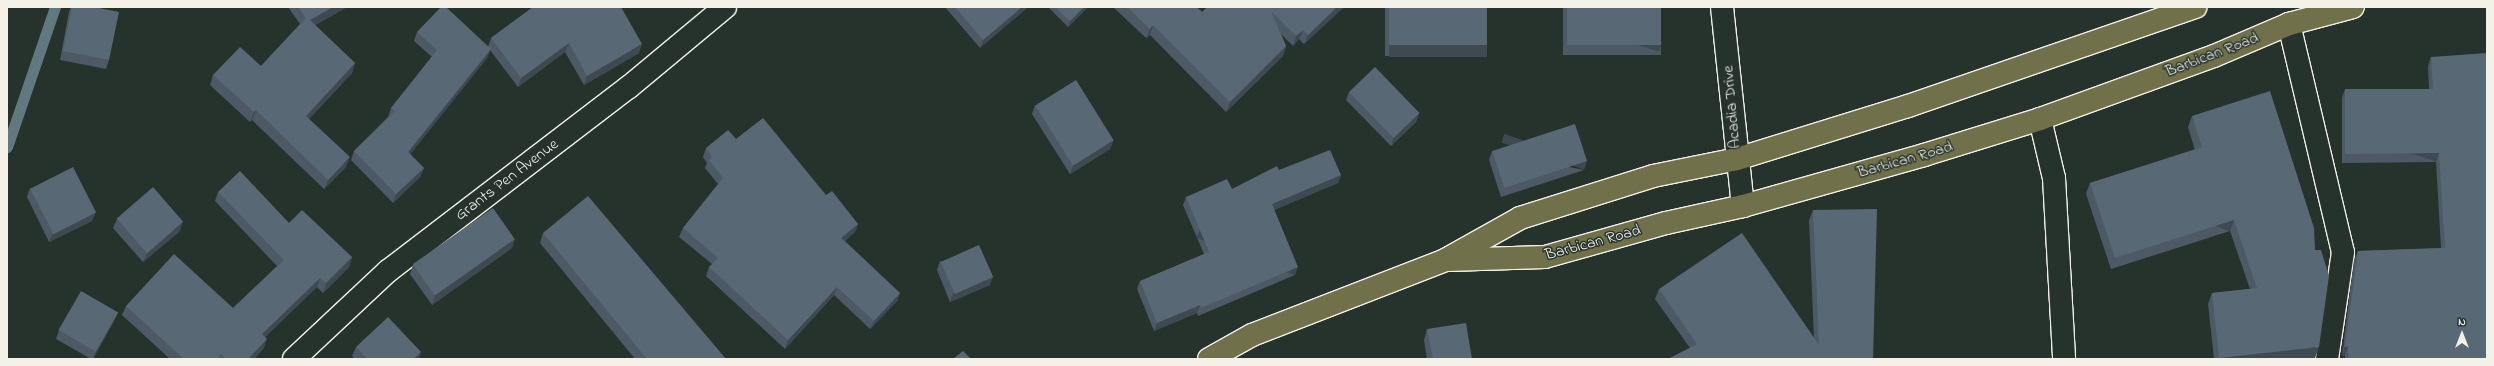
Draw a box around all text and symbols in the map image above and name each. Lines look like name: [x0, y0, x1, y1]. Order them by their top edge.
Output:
street label: Barbican Road: [2163, 28, 2261, 82]
street label: Acadia Drive: [1719, 65, 1745, 149]
street label: Grants Pen Avenue: [452, 135, 562, 225]
street label: Barbican Road: [1855, 137, 1955, 183]
street label: Barbican Road: [1543, 221, 1643, 265]
north arrow: [2442, 314, 2482, 354]
text: N: [2458, 314, 2466, 330]

